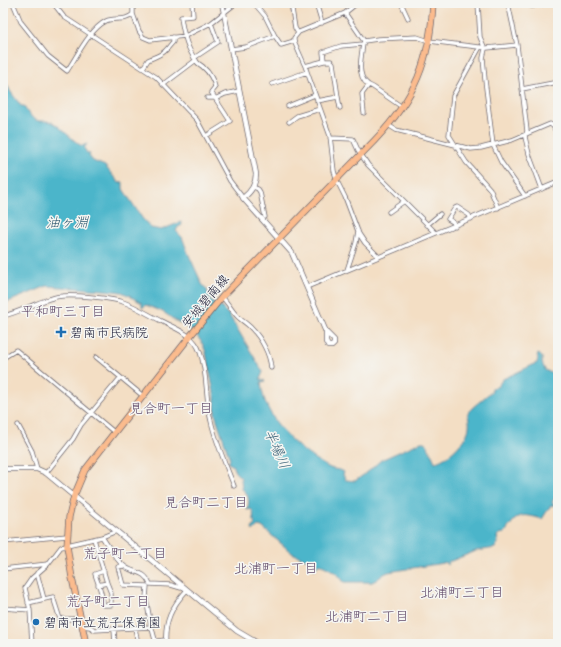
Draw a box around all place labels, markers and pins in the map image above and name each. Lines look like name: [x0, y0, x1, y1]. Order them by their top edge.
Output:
place label: 碧南市民病院: [70, 325, 148, 340]
marker: 碧南市民病院: [55, 326, 67, 338]
place label: 碧南市立荒子保育園: [44, 615, 161, 630]
marker: 碧南市立荒子保育園: [31, 617, 41, 627]

